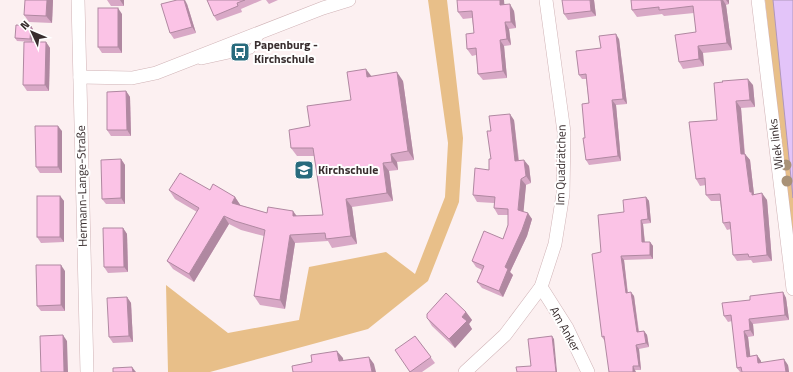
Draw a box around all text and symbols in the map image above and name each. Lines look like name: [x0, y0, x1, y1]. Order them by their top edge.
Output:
north arrow: [12, 12, 52, 52]
text: N: [16, 17, 33, 33]
place label: Papenburg - Kirchschule: [254, 35, 318, 68]
bus stop icon: Papenburg - Kirchschule: [229, 41, 251, 63]
street label: Wiek links: [763, 117, 788, 170]
street label: Im Quadrätchen: [550, 124, 571, 206]
street label: Hermann-Lange-Straße: [71, 125, 92, 247]
school or university icon: Kirchschule: [293, 159, 315, 181]
place label: Kirchschule: [318, 160, 378, 179]
street label: Am Anker: [545, 303, 586, 355]

